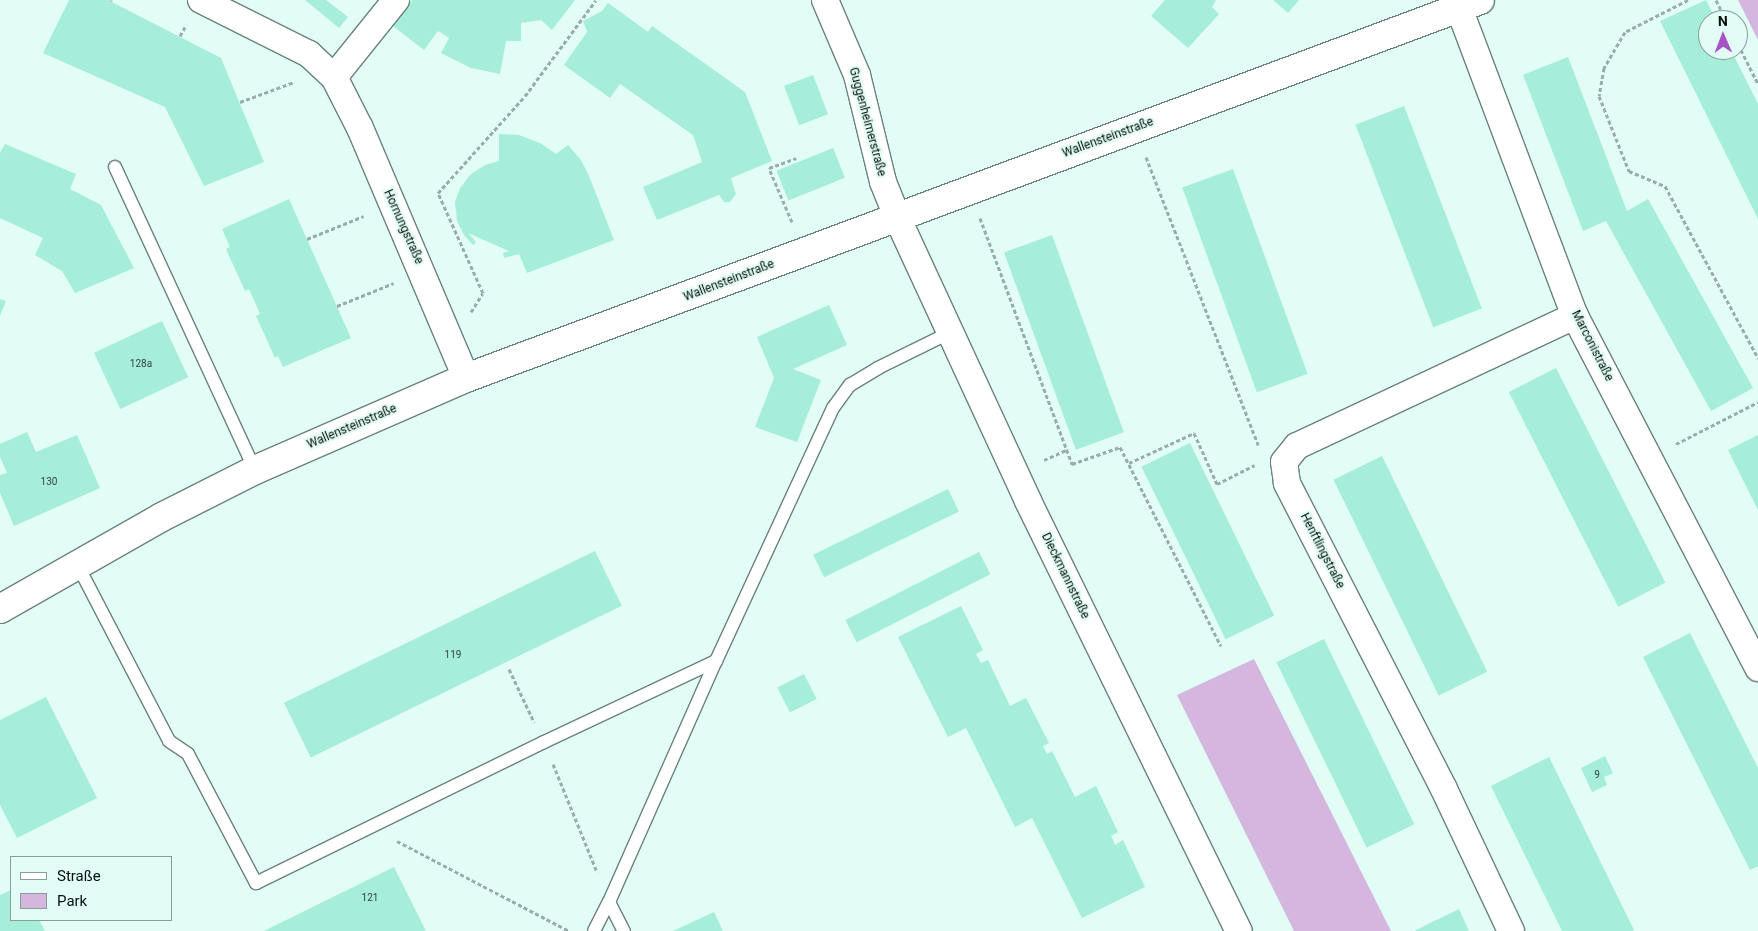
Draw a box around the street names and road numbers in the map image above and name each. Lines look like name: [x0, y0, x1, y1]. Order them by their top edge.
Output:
street label: Guggenheimerstraße: [846, 66, 888, 178]
street label: Wallensteinstraße: [1061, 115, 1155, 161]
street label: Hornungstraße: [380, 188, 426, 266]
street label: Wallensteinstraße: [682, 257, 776, 305]
street label: Marconistraße: [1568, 308, 1616, 384]
street label: Wallensteinstraße: [305, 402, 399, 452]
street label: Henftlingstraße: [1297, 511, 1347, 591]
street label: Dieckmannstraße: [1038, 531, 1092, 621]

